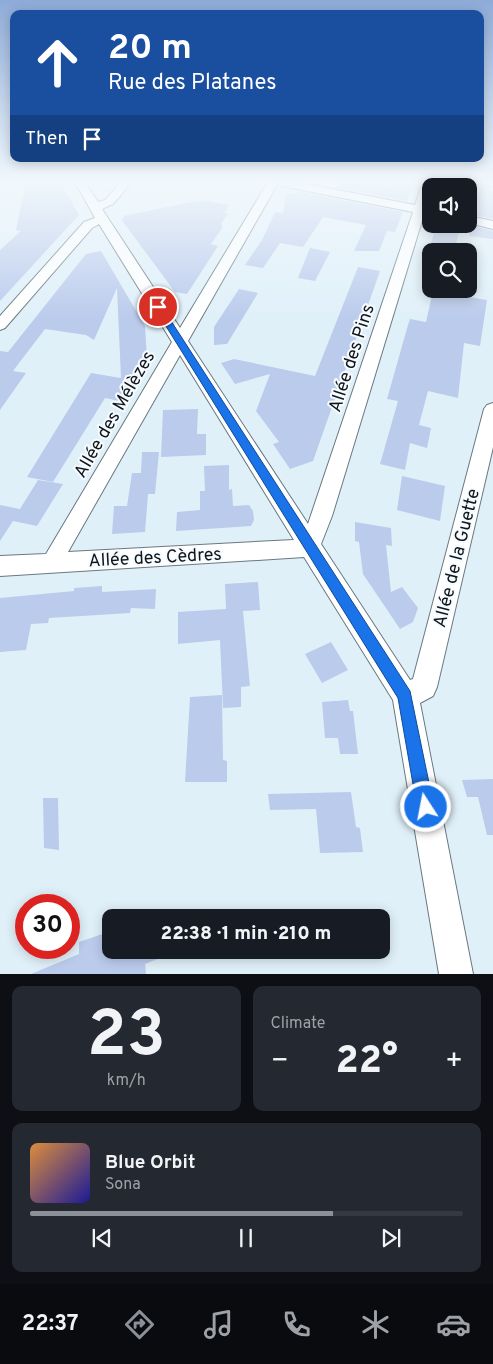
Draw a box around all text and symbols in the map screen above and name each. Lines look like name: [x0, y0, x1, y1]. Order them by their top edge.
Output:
text: 20 m: [108, 27, 192, 71]
icon: ahead: [25, 30, 90, 95]
text: Rue des Platanes: [108, 70, 277, 97]
icon: arrive: [78, 125, 106, 153]
text: Then: [25, 127, 68, 151]
map controls: [422, 178, 477, 298]
button: sound: [422, 178, 477, 233]
button: search: [422, 243, 477, 298]
pin: [137, 286, 179, 328]
icon: arrive: [144, 293, 172, 321]
street label: Allée des Pins: [324, 302, 381, 415]
street label: Allée des Mélèzes: [70, 347, 161, 482]
street label: Allée de la Guette: [429, 486, 486, 630]
street label: Allée des Cèdres: [88, 544, 222, 573]
position arrow: [399, 780, 451, 832]
speed limit sign: 30: [15, 894, 80, 959]
text: 22:38 · 1 min · 210 m: [161, 922, 331, 946]
text: 23: [87, 997, 166, 1079]
text: Climate: [271, 1014, 325, 1034]
text: 22°: [336, 1038, 398, 1087]
text: −: [271, 1044, 289, 1080]
text: +: [445, 1044, 463, 1080]
text: km/h: [107, 1071, 146, 1091]
text: Blue Orbit: [105, 1151, 195, 1175]
text: Sona: [105, 1175, 141, 1195]
icon: previous: [88, 1224, 116, 1252]
icon: pause: [232, 1224, 260, 1252]
icon: next: [377, 1224, 405, 1252]
icon: directions: [122, 1307, 157, 1342]
icon: music: [201, 1307, 236, 1342]
icon: phone: [279, 1307, 314, 1342]
icon: climate: [358, 1307, 393, 1342]
icon: car: [436, 1307, 471, 1342]
text: 22:37: [22, 1311, 79, 1338]

